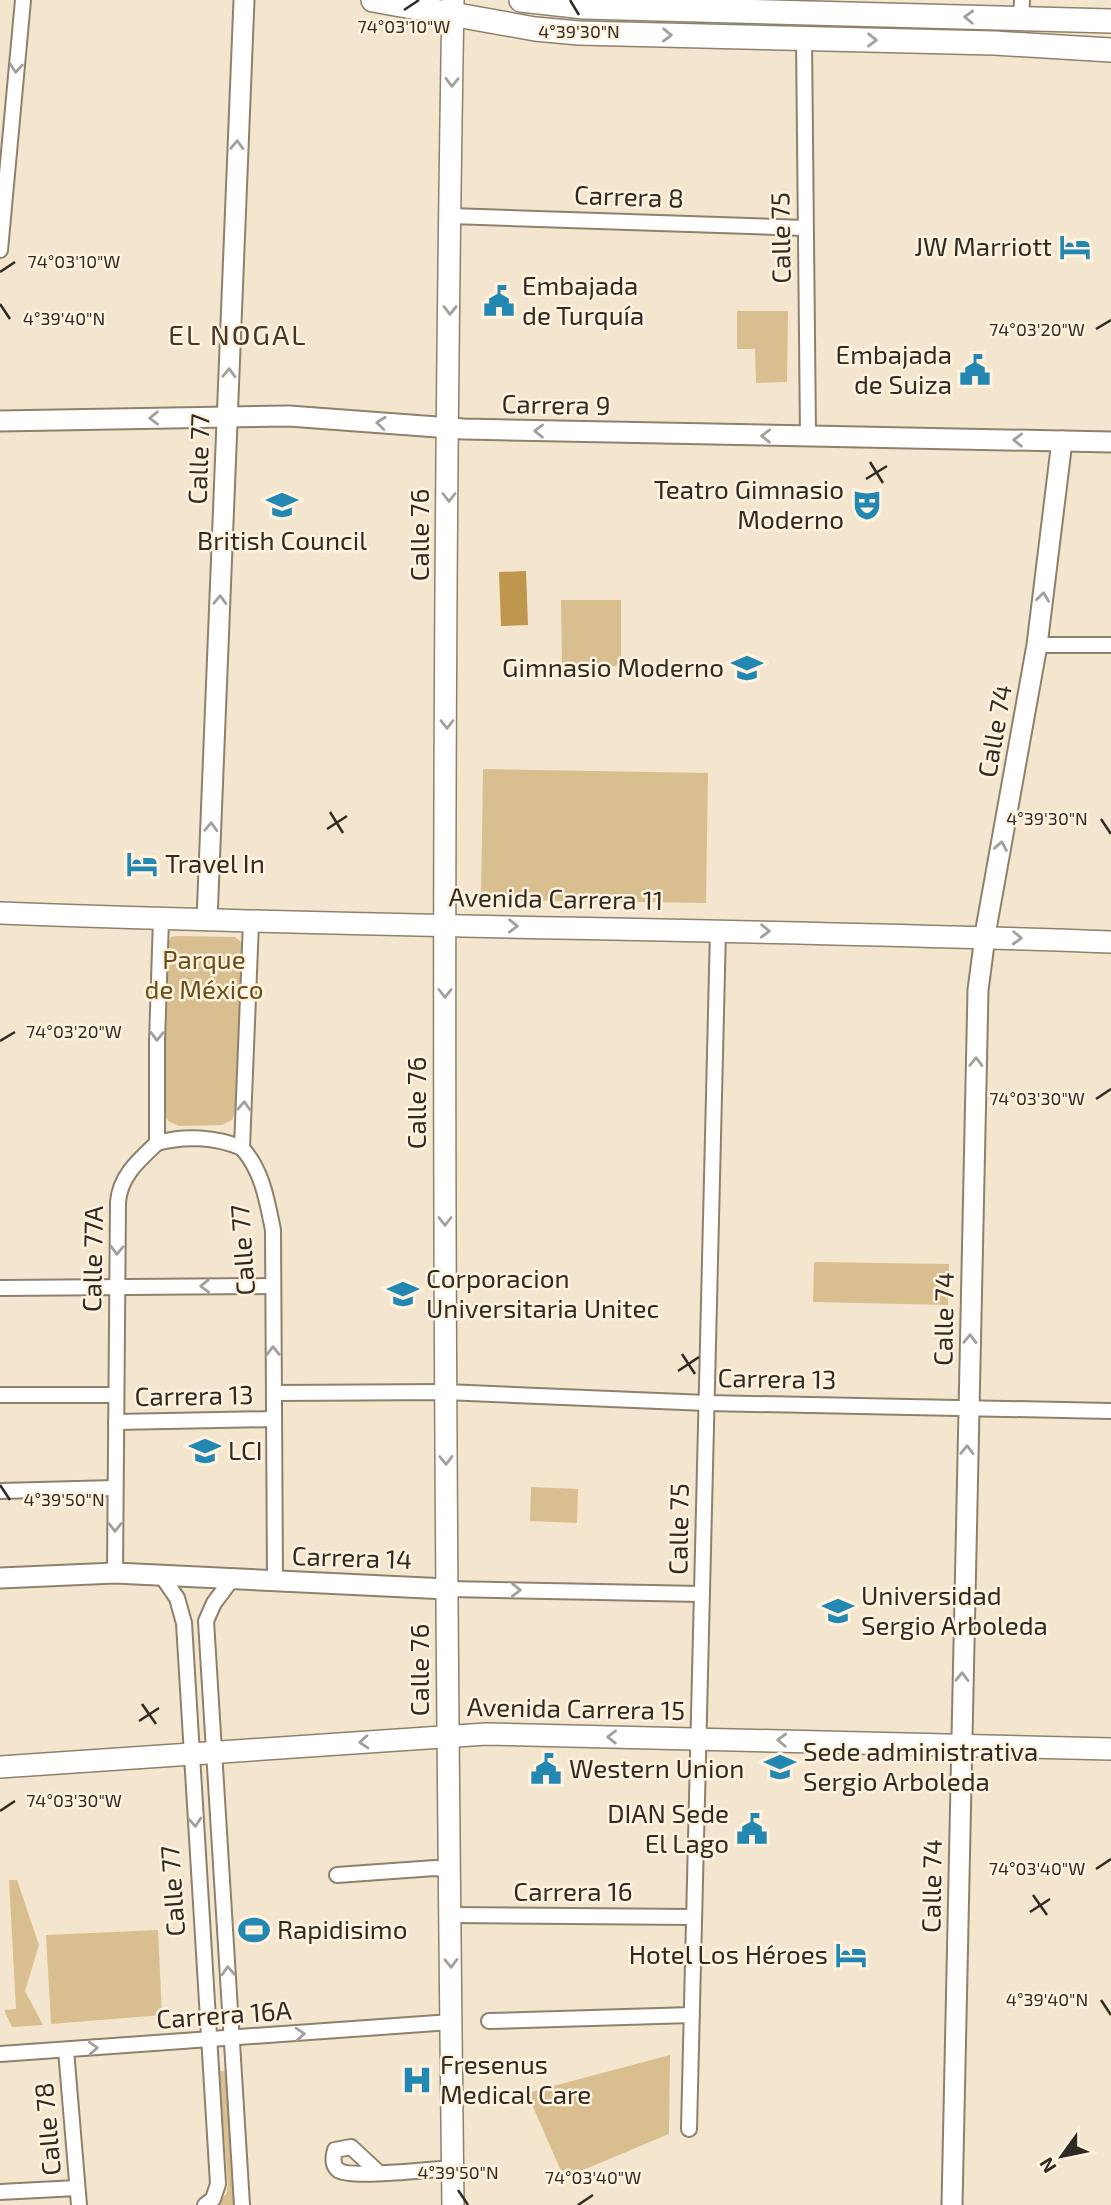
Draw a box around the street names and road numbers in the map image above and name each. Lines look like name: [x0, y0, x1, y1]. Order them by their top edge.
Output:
street label: Carrera 8: [574, 178, 684, 213]
street label: Calle 75: [763, 192, 796, 284]
street label: Carrera 9: [501, 387, 611, 420]
street label: Calle 77: [180, 413, 215, 505]
street label: Calle 76: [403, 489, 434, 581]
street label: Calle 74: [970, 682, 1017, 780]
street label: Avenida Carrera 11: [449, 880, 664, 915]
street label: Calle 76: [400, 1057, 431, 1149]
street label: Calle 77: [223, 1204, 260, 1297]
street label: Calle 77A: [75, 1206, 108, 1312]
street label: Calle 74: [926, 1272, 959, 1366]
street label: Carrera 13: [717, 1361, 837, 1394]
street label: Carrera 13: [134, 1378, 254, 1411]
street label: Calle 75: [661, 1483, 694, 1575]
street label: Carrera 14: [291, 1539, 413, 1574]
street label: Calle 76: [403, 1624, 434, 1716]
street label: Avenida Carrera 15: [467, 1690, 685, 1725]
street label: Calle 74: [914, 1839, 947, 1933]
street label: Calle 77: [153, 1845, 190, 1938]
street label: Carrera 16: [513, 1875, 633, 1906]
street label: Carrera 16A: [155, 1993, 293, 2034]
street label: Calle 78: [27, 2081, 66, 2177]

